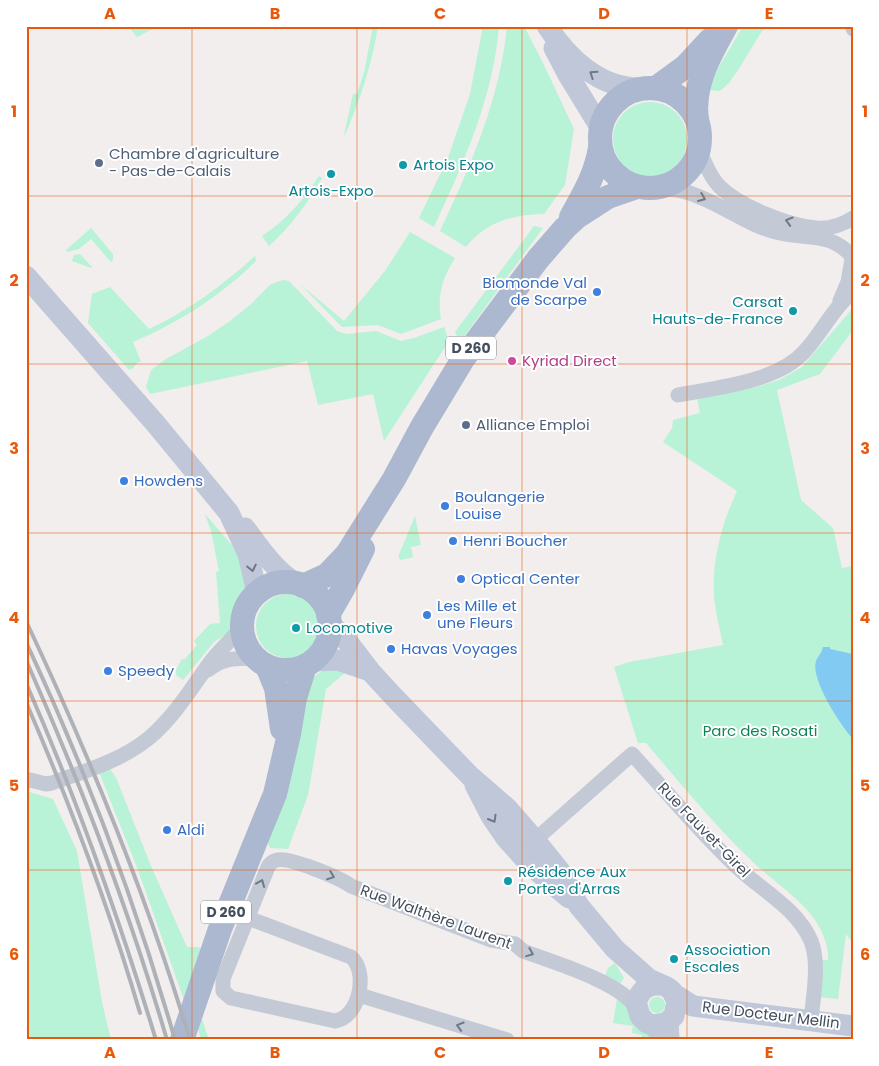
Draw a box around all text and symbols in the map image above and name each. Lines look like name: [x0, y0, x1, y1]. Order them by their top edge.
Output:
text: A: [104, 2, 116, 25]
text: B: [270, 2, 280, 25]
text: C: [434, 2, 446, 25]
text: D: [598, 2, 610, 25]
text: E: [765, 2, 773, 25]
one-way arrow: [590, 71, 599, 80]
text: 1: [11, 100, 17, 123]
text: 1: [862, 100, 868, 123]
place label: Chambre d'agriculture - Pas-de-Calais: [109, 143, 279, 181]
place label: Artois Expo: [413, 154, 494, 175]
marker: Chambre d'agriculture - Pas-de-Calais: [93, 157, 105, 169]
marker: Artois Expo: [397, 159, 409, 171]
marker: Artois-Expo: [325, 168, 337, 180]
place label: Artois-Expo: [288, 180, 374, 201]
one-way arrow: [697, 192, 706, 203]
one-way arrow: [786, 217, 794, 227]
text: 2: [9, 269, 19, 292]
text: 2: [860, 269, 870, 292]
place label: Biomonde Val de Scarpe: [482, 272, 587, 310]
marker: Biomonde Val de Scarpe: [591, 286, 603, 298]
place label: Carsat Hauts-de-France: [652, 291, 783, 329]
marker: Carsat Hauts-de-France: [787, 305, 799, 317]
road number: D 260: [446, 336, 496, 359]
place label: Kyriad Direct: [522, 350, 617, 371]
marker: Kyriad Direct: [506, 355, 518, 367]
place label: Alliance Emploi: [476, 414, 590, 435]
marker: Alliance Emploi: [460, 419, 472, 431]
text: 3: [9, 437, 19, 460]
text: 3: [860, 437, 870, 460]
place label: Howdens: [134, 470, 203, 491]
marker: Howdens: [118, 475, 130, 487]
place label: Boulangerie Louise: [455, 486, 545, 524]
marker: Boulangerie Louise: [439, 500, 451, 512]
place label: Henri Boucher: [463, 530, 568, 551]
marker: Henri Boucher: [447, 535, 459, 547]
one-way arrow: [246, 564, 257, 573]
place label: Optical Center: [471, 568, 580, 589]
marker: Optical Center: [455, 573, 467, 585]
place label: Les Mille et une Fleurs: [437, 595, 517, 633]
text: 4: [9, 606, 20, 629]
text: 4: [860, 606, 871, 629]
marker: Les Mille et une Fleurs: [421, 609, 433, 621]
place label: Locomotive: [306, 617, 393, 638]
marker: Locomotive: [290, 622, 302, 634]
place label: Havas Voyages: [401, 638, 518, 659]
marker: Havas Voyages: [385, 643, 397, 655]
place label: Speedy: [118, 660, 175, 681]
marker: Speedy: [102, 665, 114, 677]
park label: Parc des Rosati: [703, 720, 817, 741]
text: 5: [9, 774, 19, 797]
text: 5: [860, 774, 870, 797]
street label: Rue Fauvet-Girel: [653, 778, 755, 882]
one-way arrow: [486, 813, 496, 822]
place label: Aldi: [177, 819, 205, 840]
marker: Aldi: [161, 824, 173, 836]
place label: Résidence Aux Portes d'Arras: [518, 861, 626, 899]
one-way arrow: [326, 870, 335, 880]
marker: Résidence Aux Portes d'Arras: [502, 875, 514, 887]
one-way arrow: [255, 879, 266, 888]
street label: Rue Walthère Laurent: [357, 879, 515, 954]
road number: D 260: [201, 900, 251, 924]
place label: Association Escales: [684, 939, 771, 977]
text: 6: [9, 943, 19, 966]
text: 6: [860, 943, 870, 966]
one-way arrow: [525, 947, 534, 958]
marker: Association Escales: [668, 953, 680, 965]
street label: Rue Docteur Mellin: [701, 996, 841, 1033]
one-way arrow: [456, 1021, 465, 1031]
text: A: [104, 1041, 116, 1064]
text: B: [270, 1041, 280, 1064]
text: C: [434, 1041, 446, 1064]
text: D: [598, 1041, 610, 1064]
text: E: [765, 1041, 773, 1064]

